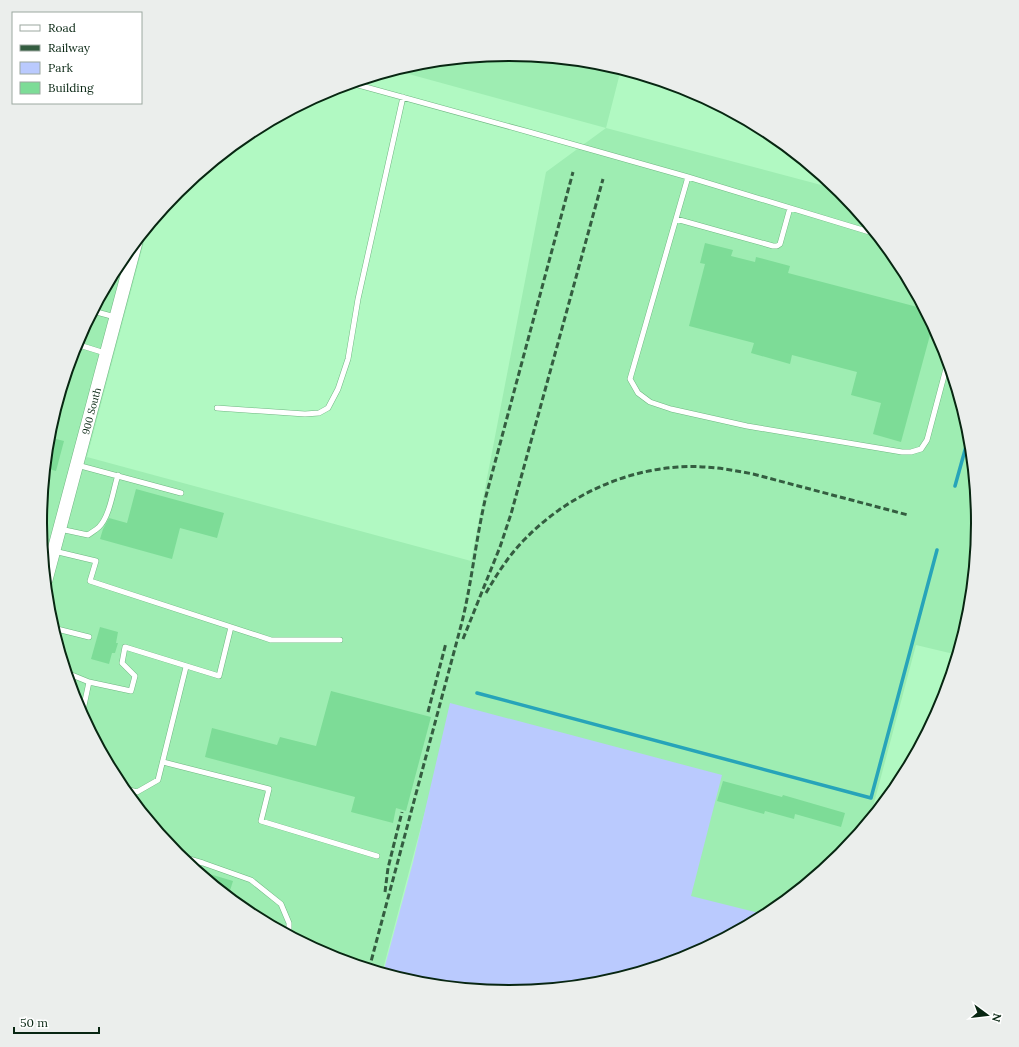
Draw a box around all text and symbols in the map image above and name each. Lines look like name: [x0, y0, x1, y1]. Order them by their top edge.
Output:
legend: [12, 12, 142, 104]
text: Road: [48, 20, 76, 35]
text: Railway: [48, 40, 91, 55]
text: Park: [48, 60, 74, 75]
text: Building: [48, 80, 94, 95]
street label: 900 South: [79, 386, 104, 436]
north arrow: [967, 995, 1007, 1035]
scale bar: [14, 1009, 99, 1035]
text: N: [989, 1012, 1005, 1024]
text: 50 m: [20, 1015, 48, 1030]

